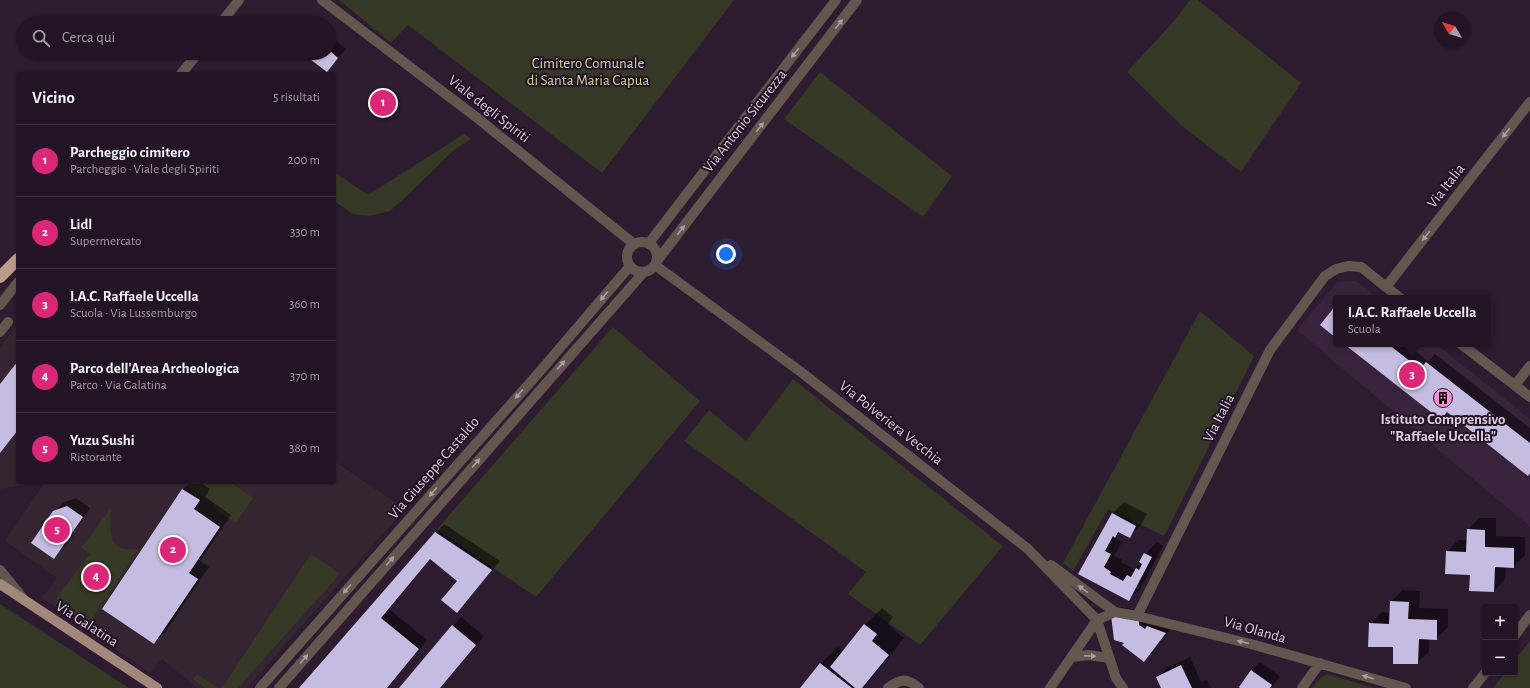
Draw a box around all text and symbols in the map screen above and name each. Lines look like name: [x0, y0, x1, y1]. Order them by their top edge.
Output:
north arrow: [1434, 12, 1470, 48]
search box: [16, 16, 336, 60]
one-way arrow: [835, 18, 843, 29]
icon: search: [30, 27, 52, 49]
text: Cerca qui: [62, 30, 115, 45]
one-way arrow: [791, 48, 799, 59]
park label: Cimitero Comunale di Santa Maria Capua: [527, 56, 649, 88]
street label: Via Antonio Sicurezza: [700, 67, 790, 175]
street label: Viale degli Spiriti: [445, 73, 533, 145]
pin: 1: [370, 88, 396, 118]
text: Vicino: [32, 89, 75, 106]
text: 5 risultati: [273, 91, 320, 104]
one-way arrow: [756, 121, 764, 132]
one-way arrow: [1502, 128, 1510, 139]
text: Parcheggio cimitero: [70, 145, 190, 160]
text: 1: [43, 154, 47, 167]
text: 200 m: [288, 154, 320, 167]
street label: Via Italia: [1424, 161, 1468, 211]
text: Parcheggio · Viale degli Spiriti: [70, 163, 219, 176]
text: Lidl: [70, 217, 92, 232]
one-way arrow: [676, 224, 685, 235]
text: 2: [42, 226, 48, 239]
text: 330 m: [290, 226, 320, 239]
one-way arrow: [1422, 230, 1431, 241]
text: Supermercato: [70, 235, 141, 248]
your location: [716, 244, 736, 264]
text: I.A.C. Raffaele Uccella: [70, 289, 199, 304]
one-way arrow: [600, 291, 609, 301]
popup: [1333, 295, 1491, 347]
text: 3: [42, 298, 48, 311]
text: 360 m: [289, 298, 320, 311]
text: I.A.C. Raffaele Uccella: [1348, 305, 1476, 320]
text: Scuola · Via Lussemburgo: [70, 307, 197, 320]
text: Scuola: [1348, 323, 1381, 336]
one-way arrow: [557, 360, 566, 371]
pin: 3: [1399, 360, 1425, 390]
text: Parco dell'Area Archeologica: [70, 361, 240, 376]
text: 4: [42, 370, 48, 383]
text: 370 m: [290, 370, 320, 383]
street label: Via Polveriera Vecchia: [836, 378, 946, 468]
text: Parco · Via Galatina: [70, 379, 167, 392]
building icon: Istituto Comprensivo "Raffaele Uccella": [1432, 387, 1454, 409]
one-way arrow: [515, 389, 524, 400]
street label: Via Italia: [1201, 392, 1237, 444]
place label: Istituto Comprensivo "Raffaele Uccella": [1381, 412, 1505, 444]
street label: Via Giuseppe Castaldo: [386, 414, 482, 522]
text: Yuzu Sushi: [70, 433, 135, 448]
text: 5: [42, 442, 48, 455]
text: 380 m: [289, 442, 320, 455]
text: Ristorante: [70, 451, 122, 464]
one-way arrow: [471, 458, 480, 468]
one-way arrow: [429, 486, 438, 497]
pin: 5: [44, 515, 70, 545]
pin: 2: [160, 535, 186, 565]
one-way arrow: [385, 556, 395, 566]
pin: 4: [83, 562, 109, 592]
one-way arrow: [342, 584, 352, 594]
one-way arrow: [1078, 585, 1089, 593]
street label: Via Galatina: [53, 598, 121, 650]
map controls: [1482, 604, 1518, 676]
button: +: [1482, 604, 1518, 640]
street label: Via Olanda: [1222, 614, 1288, 646]
one-way arrow: [1237, 638, 1249, 644]
button: −: [1482, 640, 1518, 676]
one-way arrow: [300, 653, 309, 664]
one-way arrow: [1084, 653, 1097, 659]
one-way arrow: [1362, 674, 1374, 680]

